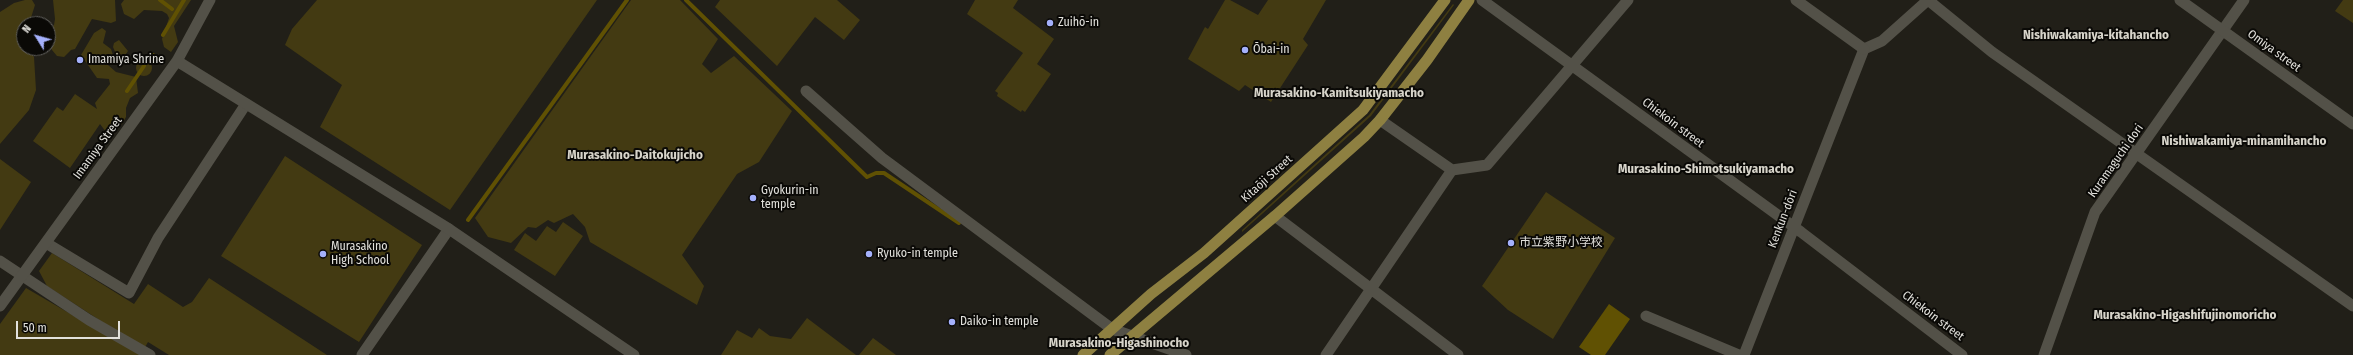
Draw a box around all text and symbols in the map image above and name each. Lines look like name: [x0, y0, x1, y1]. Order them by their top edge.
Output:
north arrow: [16, 16, 56, 56]
place label: Zuihō-in: [1058, 16, 1099, 30]
marker: Zuihō-in: [1045, 18, 1055, 28]
text: N: [20, 23, 34, 36]
district label: Nishiwakamiya-kitahancho: [2023, 27, 2169, 43]
street label: Omiya street: [2245, 27, 2303, 75]
place label: Ōbai-in: [1253, 43, 1289, 57]
marker: Ōbai-in: [1240, 45, 1250, 55]
place label: Imamiya Shrine: [88, 53, 164, 67]
marker: Imamiya Shrine: [75, 55, 85, 65]
district label: Murasakino-Kamitsukiyamacho: [1254, 85, 1424, 101]
street label: Chiekoin street: [1639, 95, 1707, 151]
street label: Imamiya Street: [70, 114, 126, 182]
street label: Kuramaguchi dori: [2085, 122, 2147, 200]
district label: Nishiwakamiya-minamihancho: [2162, 133, 2326, 149]
district label: Murasakino-Daitokujicho: [567, 147, 703, 163]
street label: Kitaōji Street: [1238, 152, 1296, 206]
district label: Murasakino-Shimotsukiyamacho: [1618, 161, 1794, 177]
place label: Gyokurin-in temple: [761, 184, 819, 212]
street label: Kenkun-dōri: [1765, 188, 1801, 250]
marker: Gyokurin-in temple: [748, 193, 758, 203]
place label: 市立紫野小学校: [1519, 236, 1603, 250]
marker: 市立紫野小学校: [1506, 238, 1516, 248]
place label: Murasakino High School: [331, 240, 389, 268]
place label: Ryuko-in temple: [877, 247, 958, 261]
marker: Murasakino High School: [318, 249, 328, 259]
marker: Ryuko-in temple: [864, 249, 874, 259]
street label: Chiekoin street: [1899, 288, 1967, 344]
district label: Murasakino-Higashifujinomoricho: [2093, 307, 2277, 323]
scale bar: [18, 313, 122, 339]
place label: Daiko-in temple: [960, 315, 1038, 329]
marker: Daiko-in temple: [947, 317, 957, 327]
text: 50 m: [23, 321, 47, 335]
district label: Murasakino-Higashinocho: [1049, 335, 1189, 351]

